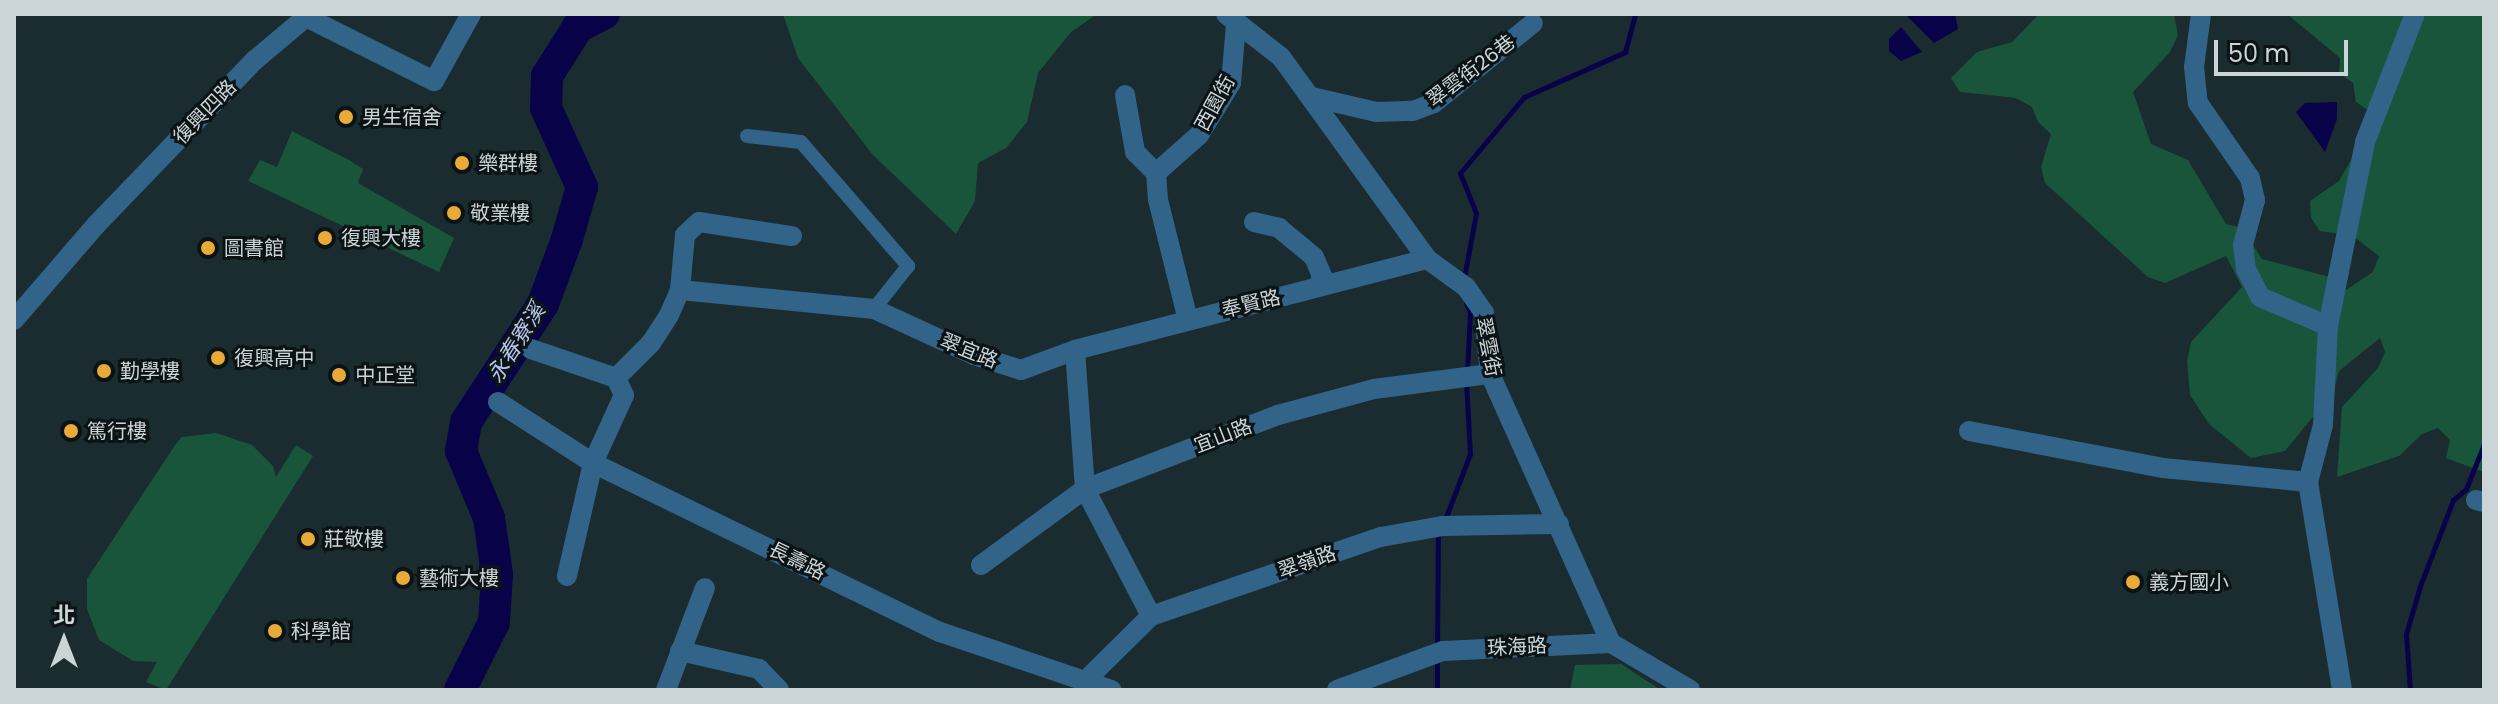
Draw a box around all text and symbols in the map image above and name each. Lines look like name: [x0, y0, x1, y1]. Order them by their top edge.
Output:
scale bar: [2218, 24, 2352, 74]
street label: 翠雲街26巷: [1422, 30, 1520, 112]
text: 50 m: [2228, 37, 2289, 70]
street label: 西園街: [1190, 71, 1240, 135]
street label: 復興四路: [169, 75, 241, 149]
place label: 男生宿舍: [362, 105, 442, 129]
marker: 男生宿舍: [337, 108, 355, 126]
place label: 樂群樓: [478, 151, 538, 175]
marker: 樂群樓: [453, 154, 471, 172]
place label: 敬業樓: [470, 201, 530, 225]
marker: 敬業樓: [445, 204, 463, 222]
place label: 復興大樓: [341, 226, 421, 250]
marker: 復興大樓: [316, 229, 334, 247]
place label: 圖書館: [224, 236, 284, 260]
marker: 圖書館: [199, 239, 217, 257]
street label: 奉賢路: [1219, 285, 1283, 323]
water label: 永春寮溪: [481, 299, 551, 387]
street label: 翠雲街: [1470, 315, 1506, 379]
street label: 翠宜路: [937, 329, 1001, 373]
place label: 復興高中: [234, 346, 314, 370]
marker: 復興高中: [209, 349, 227, 367]
place label: 勤學樓: [120, 359, 180, 383]
marker: 勤學樓: [95, 362, 113, 380]
place label: 中正堂: [355, 363, 415, 387]
marker: 中正堂: [330, 366, 348, 384]
street label: 宜山路: [1191, 414, 1255, 458]
place label: 篤行樓: [87, 419, 147, 443]
marker: 篤行樓: [62, 422, 80, 440]
place label: 莊敬樓: [324, 527, 384, 551]
marker: 莊敬樓: [299, 530, 317, 548]
street label: 長壽路: [765, 537, 829, 585]
street label: 翠嶺路: [1275, 541, 1339, 583]
place label: 藝術大樓: [419, 566, 499, 590]
marker: 藝術大樓: [394, 569, 412, 587]
place label: 義方國小: [2149, 570, 2229, 594]
marker: 義方國小: [2124, 573, 2142, 591]
north arrow: [24, 600, 104, 680]
text: 北: [53, 600, 75, 631]
place label: 科學館: [291, 619, 351, 643]
marker: 科學館: [266, 622, 284, 640]
street label: 珠海路: [1486, 633, 1548, 661]

